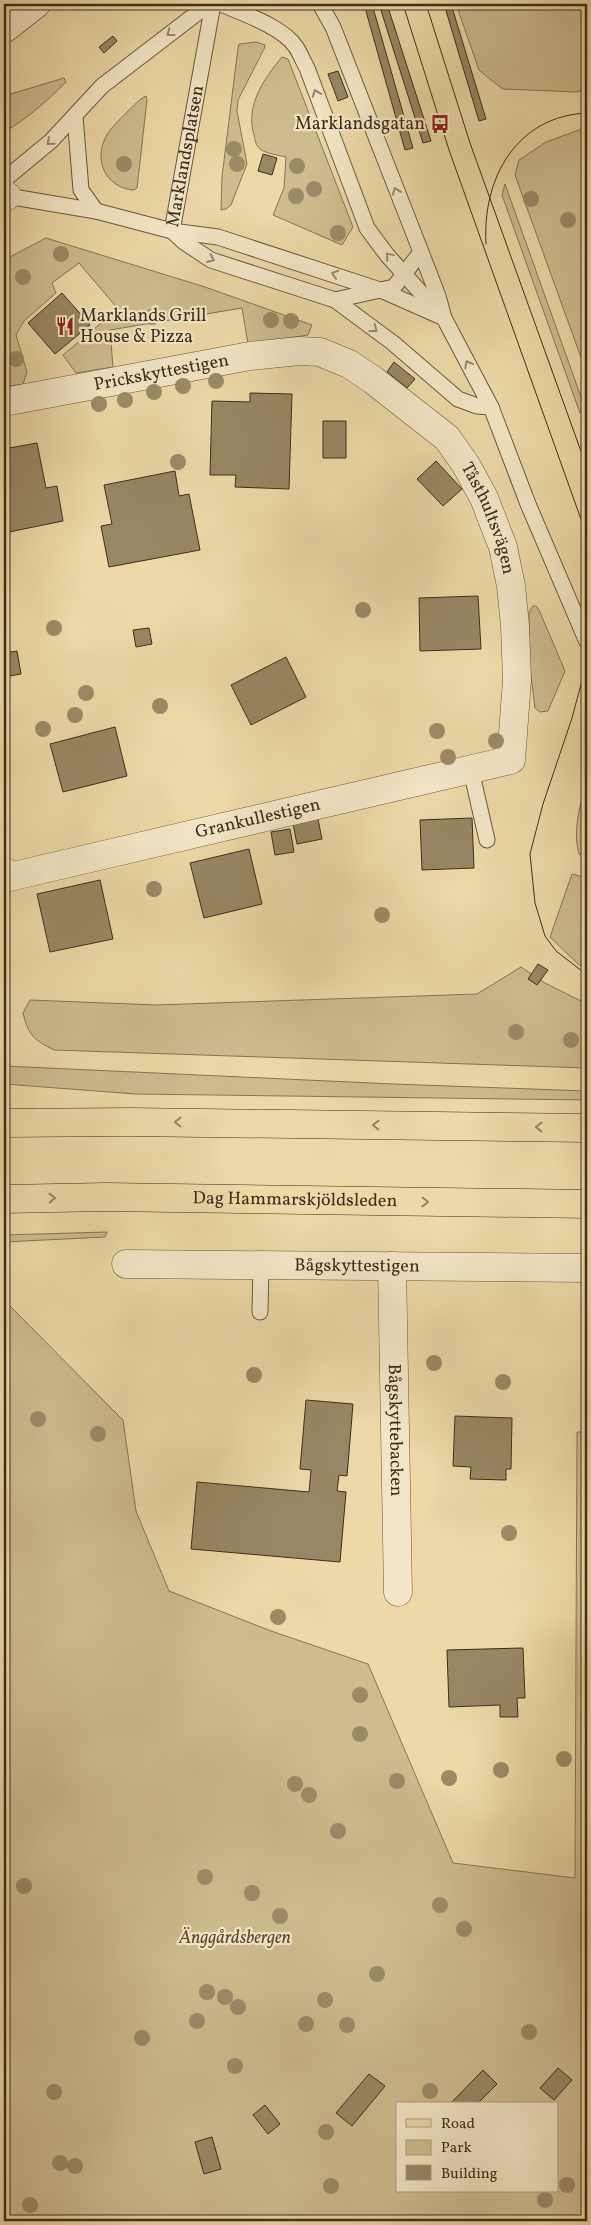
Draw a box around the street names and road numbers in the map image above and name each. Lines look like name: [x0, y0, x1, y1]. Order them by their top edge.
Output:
street label: Marklandsplatsen: [160, 83, 211, 229]
street label: Prickskyttestigen: [92, 348, 231, 397]
street label: Tåsthultsvägen: [454, 458, 521, 577]
street label: Grankullestigen: [193, 792, 323, 846]
street label: Dag Hammarskjöldsleden: [193, 1186, 398, 1214]
street label: Bågskyttestigen: [294, 1253, 420, 1279]
street label: Bågskyttebacken: [381, 1363, 409, 1497]

